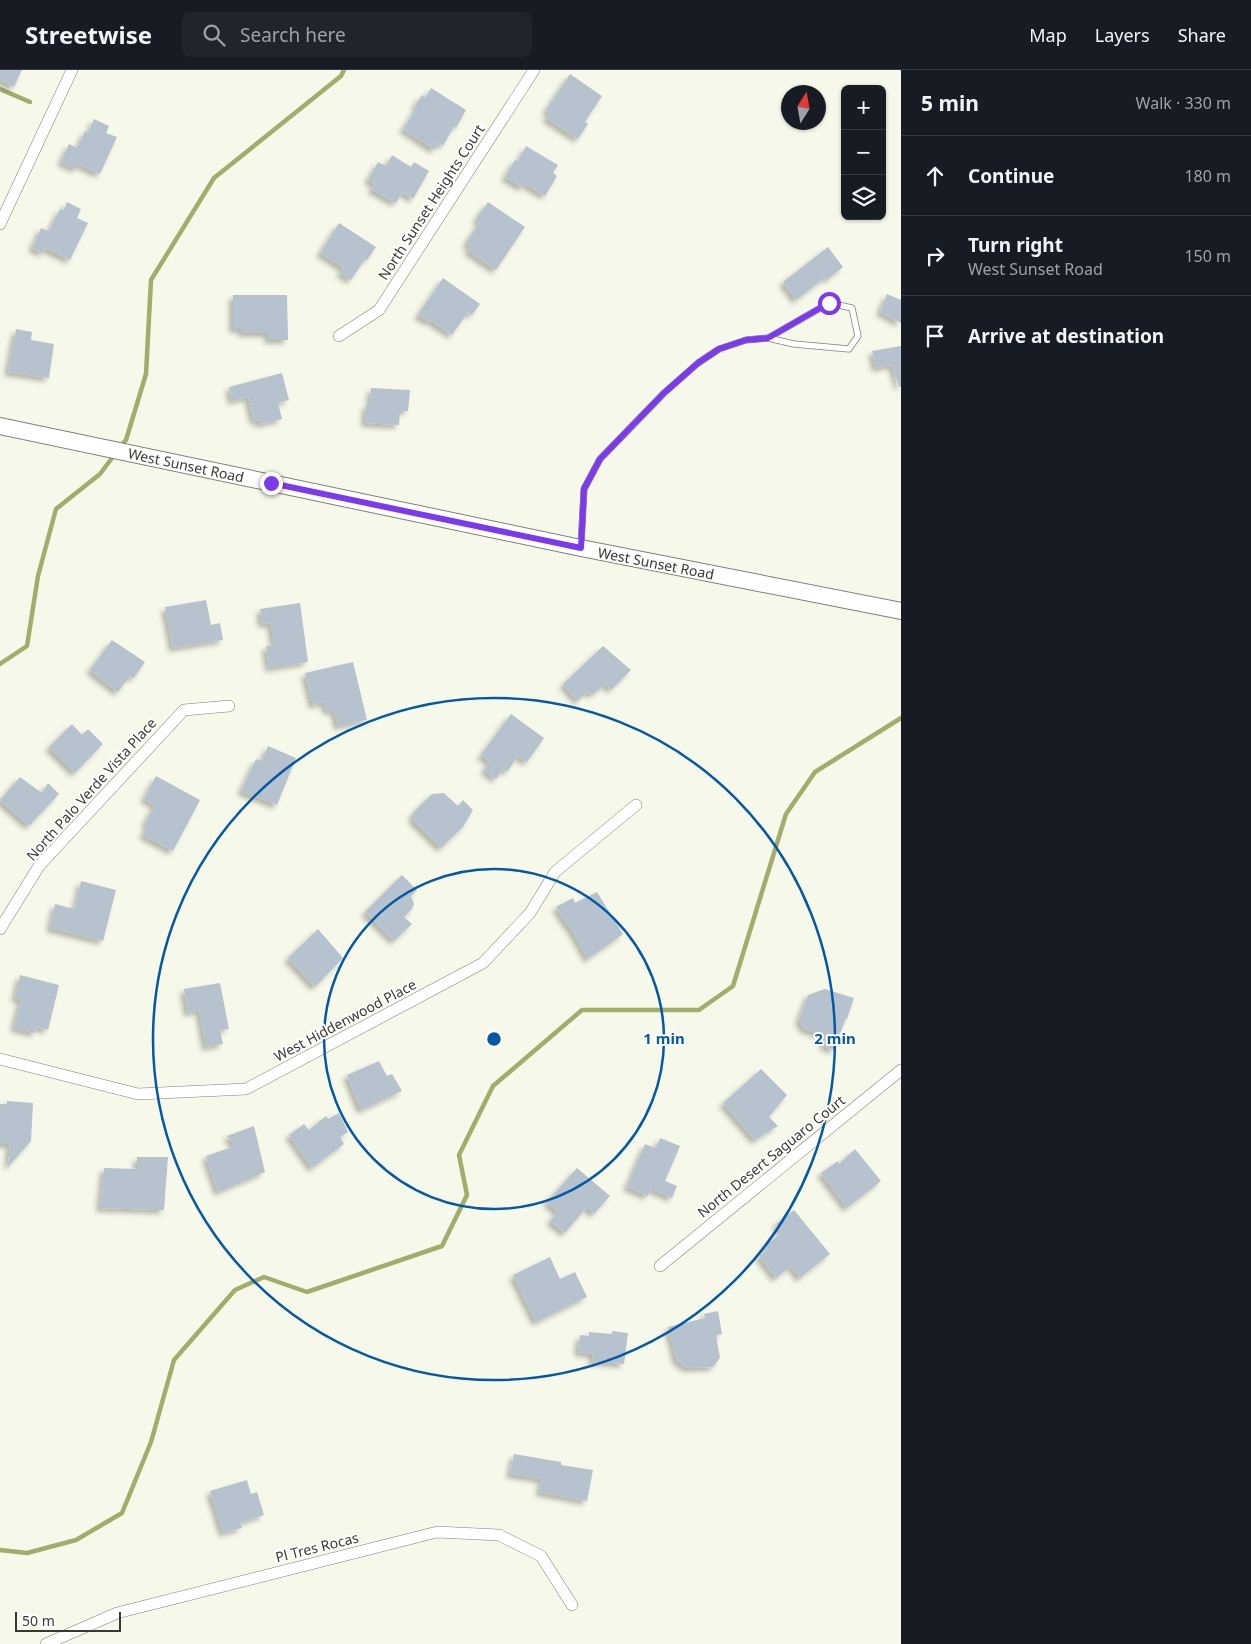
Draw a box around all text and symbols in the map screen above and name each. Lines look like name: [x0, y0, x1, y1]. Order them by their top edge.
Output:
search box: [182, 12, 532, 57]
text: Streetwise: [25, 18, 152, 51]
icon: search: [200, 21, 228, 49]
text: Search here: [240, 22, 346, 48]
text: Map: [1029, 23, 1067, 47]
text: Layers: [1095, 23, 1150, 47]
text: Share: [1178, 23, 1226, 47]
north arrow: [781, 85, 826, 130]
map controls: [841, 85, 886, 220]
button: +: [841, 85, 886, 130]
text: 5 min: [921, 89, 979, 117]
text: Walk · 330 m: [1136, 92, 1231, 114]
street label: North Sunset Heights Court: [374, 121, 488, 283]
button: −: [841, 130, 886, 175]
icon: ahead: [921, 162, 949, 190]
text: Continue: [968, 163, 1054, 189]
text: 180 m: [1184, 165, 1231, 187]
button: layers: [841, 175, 886, 220]
text: Turn right: [968, 232, 1063, 258]
icon: right: [921, 242, 949, 270]
text: 150 m: [1184, 245, 1231, 267]
text: West Sunset Road: [968, 258, 1103, 280]
route start: [818, 292, 841, 315]
icon: arrive: [921, 322, 949, 350]
text: Arrive at destination: [968, 323, 1164, 349]
street label: West Sunset Road: [126, 443, 246, 487]
route end: [260, 472, 283, 495]
street label: West Sunset Road: [596, 542, 716, 584]
street label: North Palo Verde Vista Place: [22, 714, 160, 864]
street label: West Hiddenwood Place: [271, 974, 420, 1066]
text: 1 min: [643, 1028, 685, 1048]
text: 2 min: [814, 1028, 856, 1048]
centre of rings: [485, 1030, 503, 1048]
street label: North Desert Saguaro Court: [693, 1091, 849, 1221]
street label: Pl Tres Rocas: [273, 1527, 361, 1567]
scale bar: [15, 1609, 121, 1632]
text: 50 m: [22, 1611, 55, 1630]

